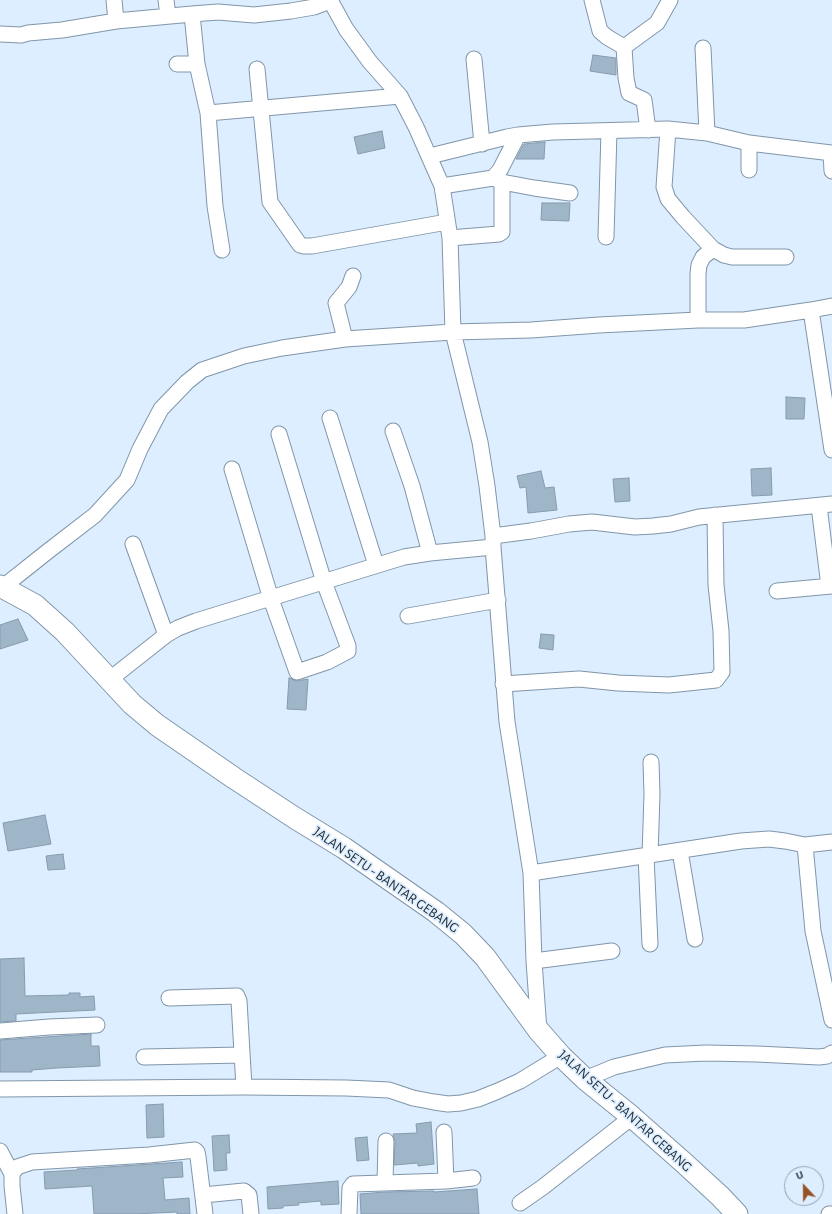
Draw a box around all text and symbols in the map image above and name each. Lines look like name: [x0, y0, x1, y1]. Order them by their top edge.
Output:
street label: JALAN SETU - BANTAR GEBANG: [310, 823, 462, 937]
street label: JALAN SETU - BANTAR GEBANG: [555, 1047, 695, 1175]
north arrow: [784, 1166, 824, 1206]
text: U: [794, 1169, 805, 1182]

